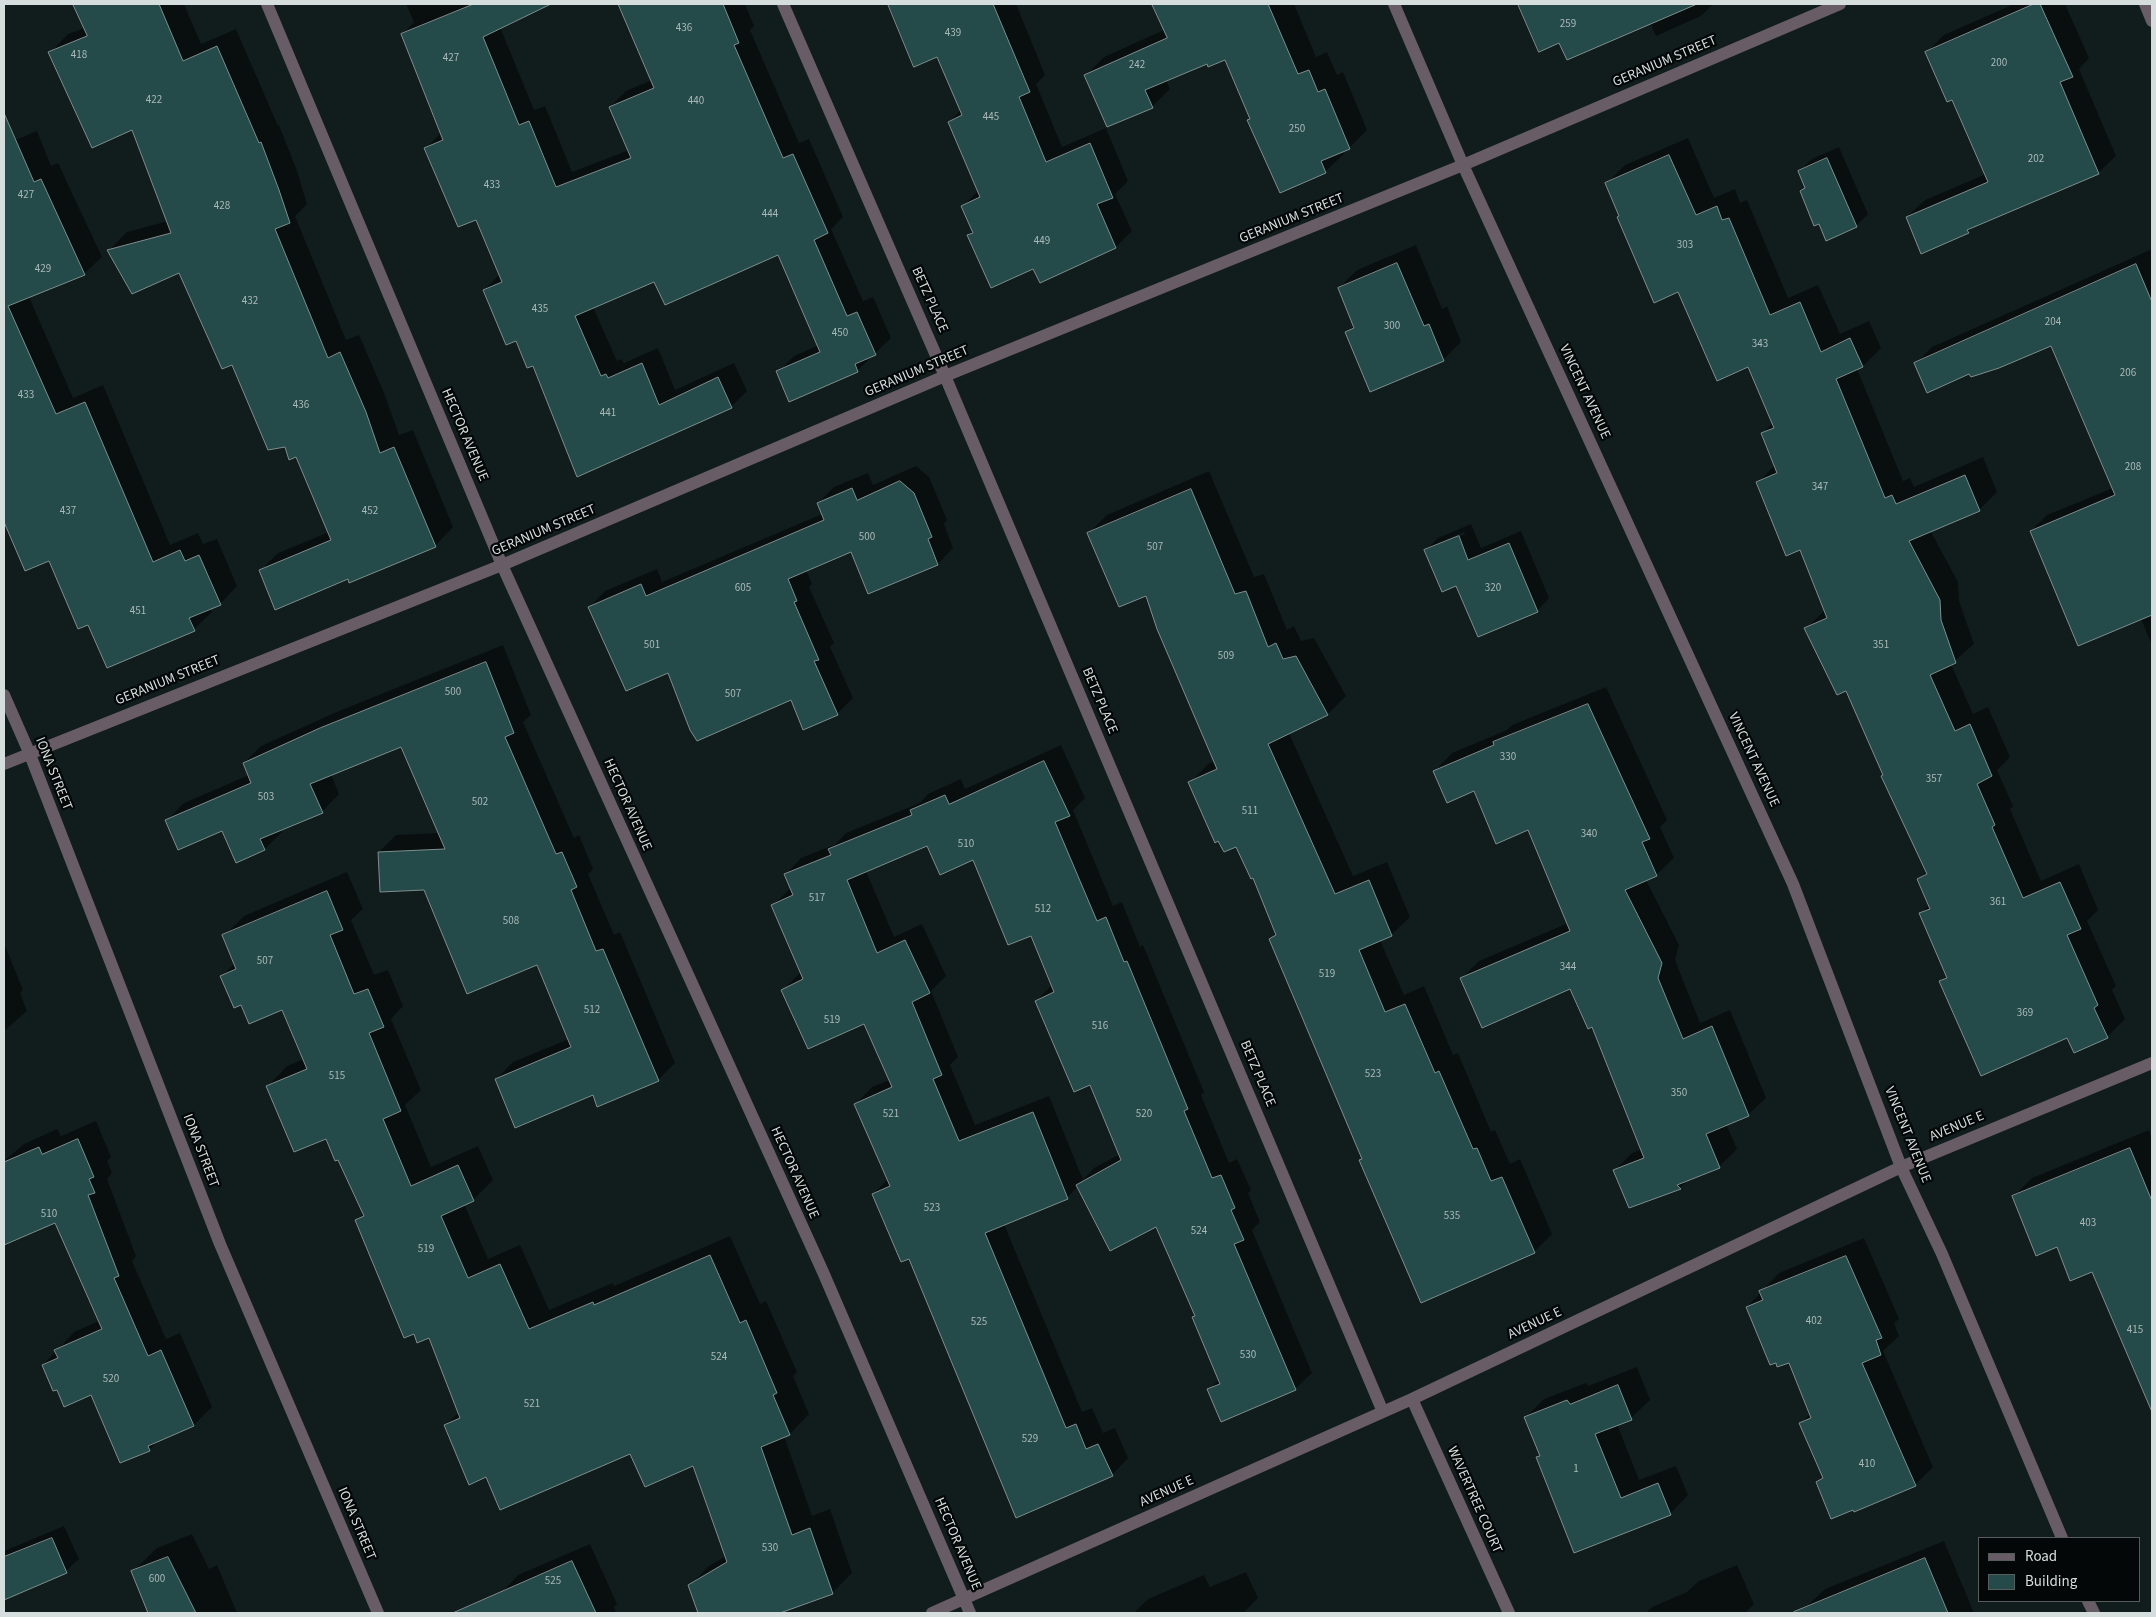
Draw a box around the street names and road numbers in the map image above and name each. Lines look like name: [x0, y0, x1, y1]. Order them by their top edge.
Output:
street label: GERANIUM STREET: [1611, 33, 1719, 91]
street label: GERANIUM STREET: [1237, 190, 1347, 248]
street label: BETZ PLACE: [907, 264, 951, 336]
street label: VINCENT AVENUE: [1555, 342, 1613, 442]
street label: GERANIUM STREET: [863, 343, 971, 401]
street label: HECTOR AVENUE: [437, 386, 491, 484]
street label: GERANIUM STREET: [490, 502, 598, 560]
street label: GERANIUM STREET: [113, 652, 223, 710]
street label: BETZ PLACE: [1078, 665, 1120, 737]
street label: VINCENT AVENUE: [1724, 710, 1782, 810]
street label: IONA STREET: [31, 735, 75, 813]
street label: HECTOR AVENUE: [599, 756, 655, 854]
street label: BETZ PLACE: [1236, 1038, 1278, 1110]
street label: VINCENT AVENUE: [1880, 1084, 1934, 1186]
street label: AVENUE E: [1927, 1108, 1987, 1146]
street label: IONA STREET: [178, 1112, 222, 1190]
street label: HECTOR AVENUE: [766, 1124, 822, 1222]
street label: AVENUE E: [1505, 1304, 1565, 1344]
street label: WAVERTREE COURT: [1443, 1444, 1505, 1556]
street label: AVENUE E: [1137, 1473, 1197, 1511]
street label: IONA STREET: [333, 1485, 379, 1563]
street label: HECTOR AVENUE: [930, 1495, 984, 1593]

